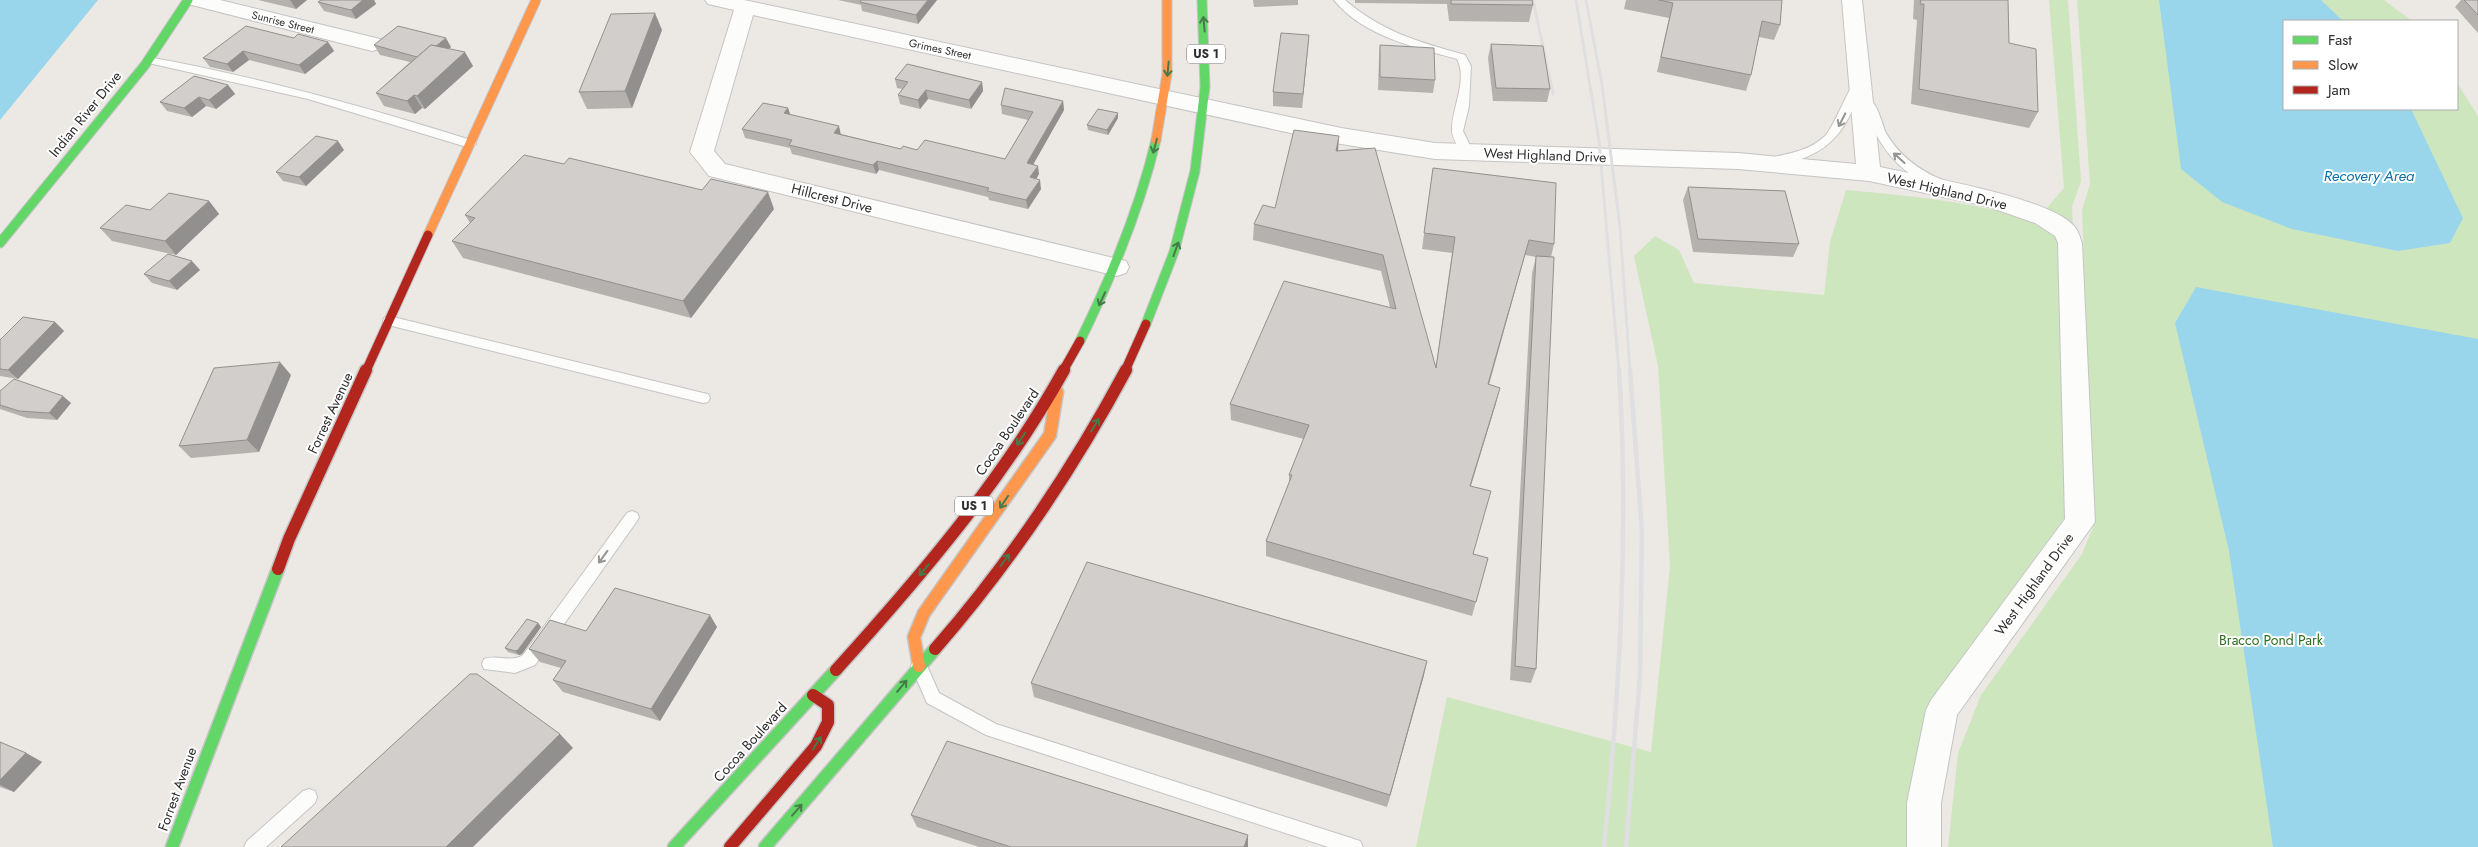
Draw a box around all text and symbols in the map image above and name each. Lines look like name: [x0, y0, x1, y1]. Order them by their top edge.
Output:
street label: Sunrise Street: [250, 7, 316, 38]
one-way arrow: [1199, 17, 1209, 33]
legend: [2283, 20, 2458, 110]
text: Fast: [2328, 29, 2352, 51]
street label: Grimes Street: [907, 35, 973, 63]
road number: US 1: [1187, 44, 1225, 64]
text: Slow: [2328, 54, 2359, 76]
one-way arrow: [1163, 61, 1173, 77]
street label: Indian River Drive: [44, 67, 126, 161]
text: Jam: [2326, 79, 2351, 101]
one-way arrow: [1837, 113, 1847, 128]
one-way arrow: [1150, 137, 1159, 153]
street label: West Highland Drive: [1483, 143, 1607, 167]
one-way arrow: [1892, 152, 1905, 164]
water label: Recovery Area: [2324, 165, 2415, 187]
street label: West Highland Drive: [1885, 167, 2009, 215]
street label: Hillcrest Drive: [789, 178, 875, 218]
one-way arrow: [1172, 241, 1181, 257]
one-way arrow: [1097, 291, 1107, 306]
street label: Forrest Avenue: [302, 369, 358, 457]
street label: Cocoa Boulevard: [970, 384, 1044, 480]
one-way arrow: [1091, 419, 1101, 433]
one-way arrow: [1016, 432, 1026, 446]
one-way arrow: [999, 495, 1009, 509]
road number: US 1: [955, 496, 993, 516]
street label: West Highland Drive: [1990, 528, 2078, 640]
one-way arrow: [598, 550, 608, 564]
one-way arrow: [1000, 553, 1010, 567]
one-way arrow: [918, 563, 929, 576]
park label: Bracco Pond Park: [2219, 630, 2324, 650]
one-way arrow: [897, 680, 908, 693]
street label: Cocoa Boulevard: [709, 698, 791, 786]
one-way arrow: [812, 736, 822, 750]
street label: Forrest Avenue: [153, 744, 201, 834]
one-way arrow: [792, 804, 803, 817]

